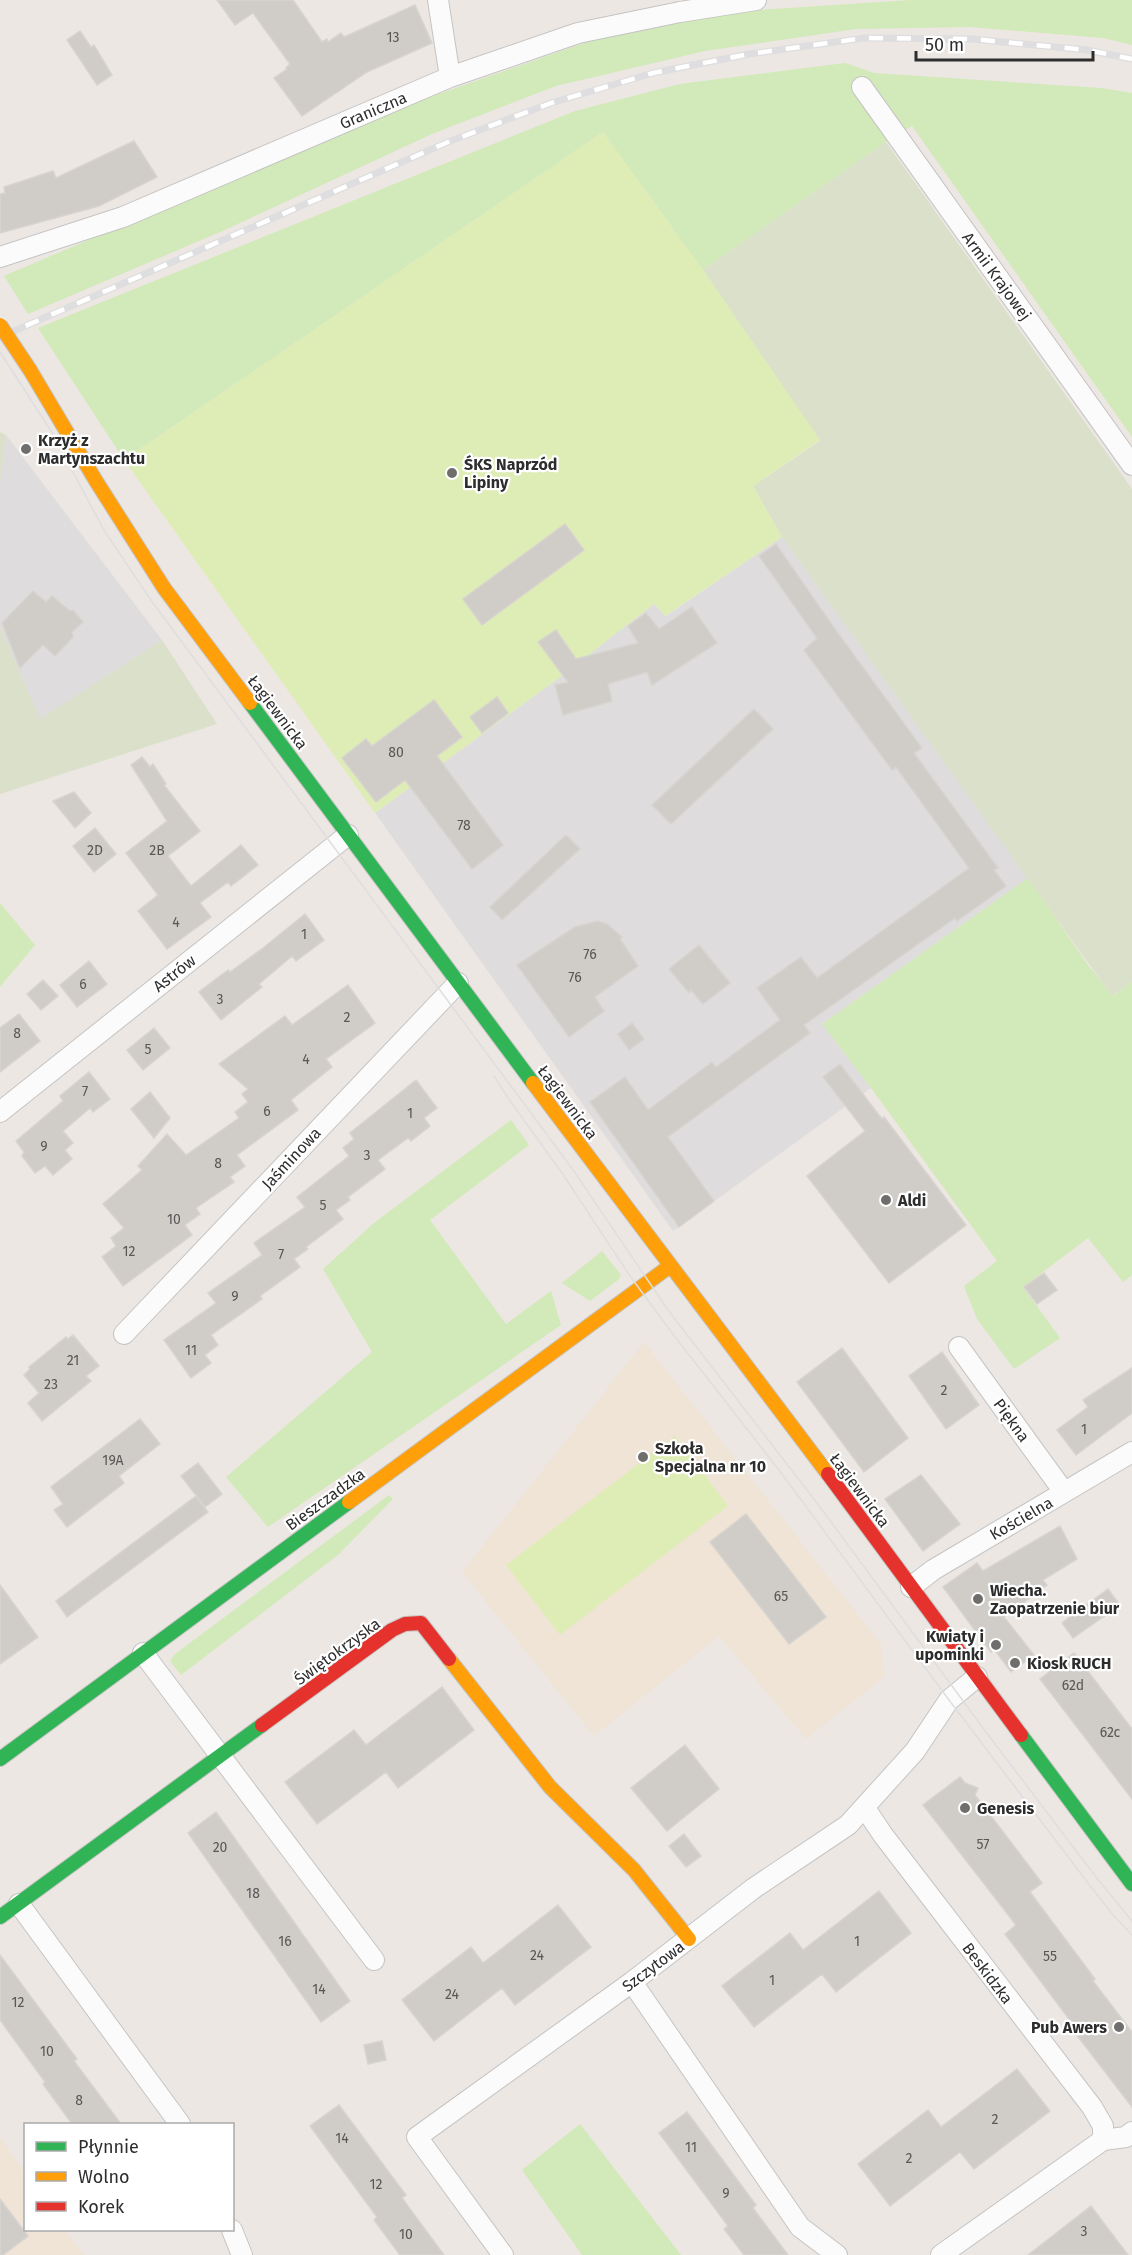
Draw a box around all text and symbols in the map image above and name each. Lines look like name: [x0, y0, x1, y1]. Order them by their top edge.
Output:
scale bar: [916, 24, 1093, 62]
house number: 13: [386, 29, 400, 46]
text: 50 m: [925, 34, 964, 56]
street label: Graniczna: [337, 88, 410, 133]
street label: Armii Krajowej: [958, 228, 1035, 324]
place label: Krzyż z Martynszachtu: [38, 431, 145, 468]
marker: Krzyż z Martynszachtu: [19, 442, 33, 456]
place label: ŚKS Naprzód Lipiny: [464, 454, 557, 492]
marker: ŚKS Naprzód Lipiny: [445, 466, 459, 480]
street label: Łagiewnicka: [244, 672, 312, 753]
house number: 80: [388, 744, 404, 761]
house number: 78: [457, 817, 471, 834]
house number: 2D: [87, 842, 103, 859]
house number: 2B: [149, 842, 165, 859]
house number: 4: [172, 914, 180, 931]
house number: 1: [301, 926, 307, 943]
house number: 76: [583, 946, 597, 963]
street label: Astrów: [149, 951, 200, 996]
house number: 76: [568, 969, 582, 986]
house number: 6: [79, 976, 87, 993]
house number: 3: [217, 991, 224, 1008]
house number: 2: [344, 1009, 351, 1026]
house number: 8: [13, 1025, 21, 1042]
house number: 5: [144, 1041, 152, 1058]
house number: 4: [302, 1051, 310, 1068]
street label: Łagiewnicka: [534, 1062, 602, 1143]
house number: 7: [82, 1083, 88, 1100]
house number: 6: [263, 1103, 271, 1120]
house number: 1: [407, 1105, 413, 1122]
street label: Jaśminowa: [258, 1123, 325, 1193]
house number: 9: [40, 1138, 48, 1155]
house number: 3: [364, 1147, 371, 1164]
house number: 8: [214, 1155, 222, 1172]
place label: Aldi: [897, 1191, 926, 1210]
marker: Aldi: [879, 1193, 893, 1207]
house number: 5: [319, 1197, 327, 1214]
house number: 10: [167, 1211, 181, 1228]
house number: 12: [123, 1243, 136, 1260]
house number: 7: [278, 1246, 284, 1263]
house number: 9: [231, 1288, 239, 1305]
house number: 11: [185, 1342, 197, 1359]
house number: 21: [67, 1352, 79, 1369]
house number: 23: [44, 1376, 58, 1393]
house number: 2: [941, 1382, 948, 1399]
street label: Piękna: [990, 1395, 1034, 1446]
house number: 1: [1081, 1421, 1087, 1438]
place label: Szkoła Specjalna nr 10: [655, 1439, 766, 1476]
marker: Szkoła Specjalna nr 10: [636, 1450, 650, 1464]
street label: Łagiewnicka: [826, 1450, 894, 1531]
house number: 19A: [102, 1452, 124, 1469]
street label: Bieszczadzka: [282, 1464, 369, 1535]
street label: Kościelna: [986, 1493, 1056, 1544]
place label: Wiecha. Zaopatrzenie biur: [990, 1581, 1120, 1618]
house number: 65: [774, 1588, 788, 1605]
marker: Wiecha. Zaopatrzenie biur: [971, 1592, 985, 1606]
street label: Świętokrzyska: [290, 1613, 384, 1689]
place label: Kwiaty i upominki: [915, 1627, 984, 1664]
marker: Kwiaty i upominki: [989, 1638, 1003, 1652]
place label: Kiosk RUCH: [1027, 1654, 1111, 1673]
marker: Kiosk RUCH: [1008, 1656, 1022, 1670]
house number: 62d: [1062, 1677, 1084, 1694]
house number: 62c: [1100, 1724, 1121, 1741]
place label: Genesis: [977, 1799, 1034, 1818]
marker: Genesis: [958, 1801, 972, 1815]
house number: 57: [977, 1836, 989, 1853]
house number: 20: [213, 1839, 228, 1856]
house number: 18: [246, 1885, 260, 1902]
house number: 16: [278, 1933, 292, 1950]
house number: 1: [854, 1933, 860, 1950]
street label: Szczytowa: [619, 1937, 688, 1996]
street label: Beskidzka: [958, 1939, 1017, 2008]
house number: 24: [530, 1947, 545, 1964]
house number: 55: [1043, 1948, 1057, 1965]
house number: 1: [769, 1972, 775, 1989]
house number: 14: [312, 1981, 326, 1998]
house number: 24: [445, 1986, 460, 2003]
house number: 12: [12, 1994, 25, 2011]
place label: Pub Awers: [1031, 2018, 1107, 2037]
marker: Pub Awers: [1112, 2020, 1126, 2034]
house number: 10: [40, 2043, 54, 2060]
house number: 8: [75, 2092, 83, 2109]
house number: 2: [992, 2111, 999, 2128]
legend: [24, 2123, 234, 2231]
house number: 14: [335, 2130, 349, 2147]
text: Płynnie: [78, 2136, 139, 2158]
house number: 11: [685, 2139, 697, 2156]
house number: 2: [906, 2150, 913, 2167]
text: Wolno: [78, 2166, 130, 2188]
house number: 12: [370, 2176, 383, 2193]
house number: 9: [722, 2185, 730, 2202]
text: Korek: [78, 2196, 125, 2218]
house number: 3: [1081, 2223, 1088, 2240]
house number: 10: [399, 2226, 413, 2243]

